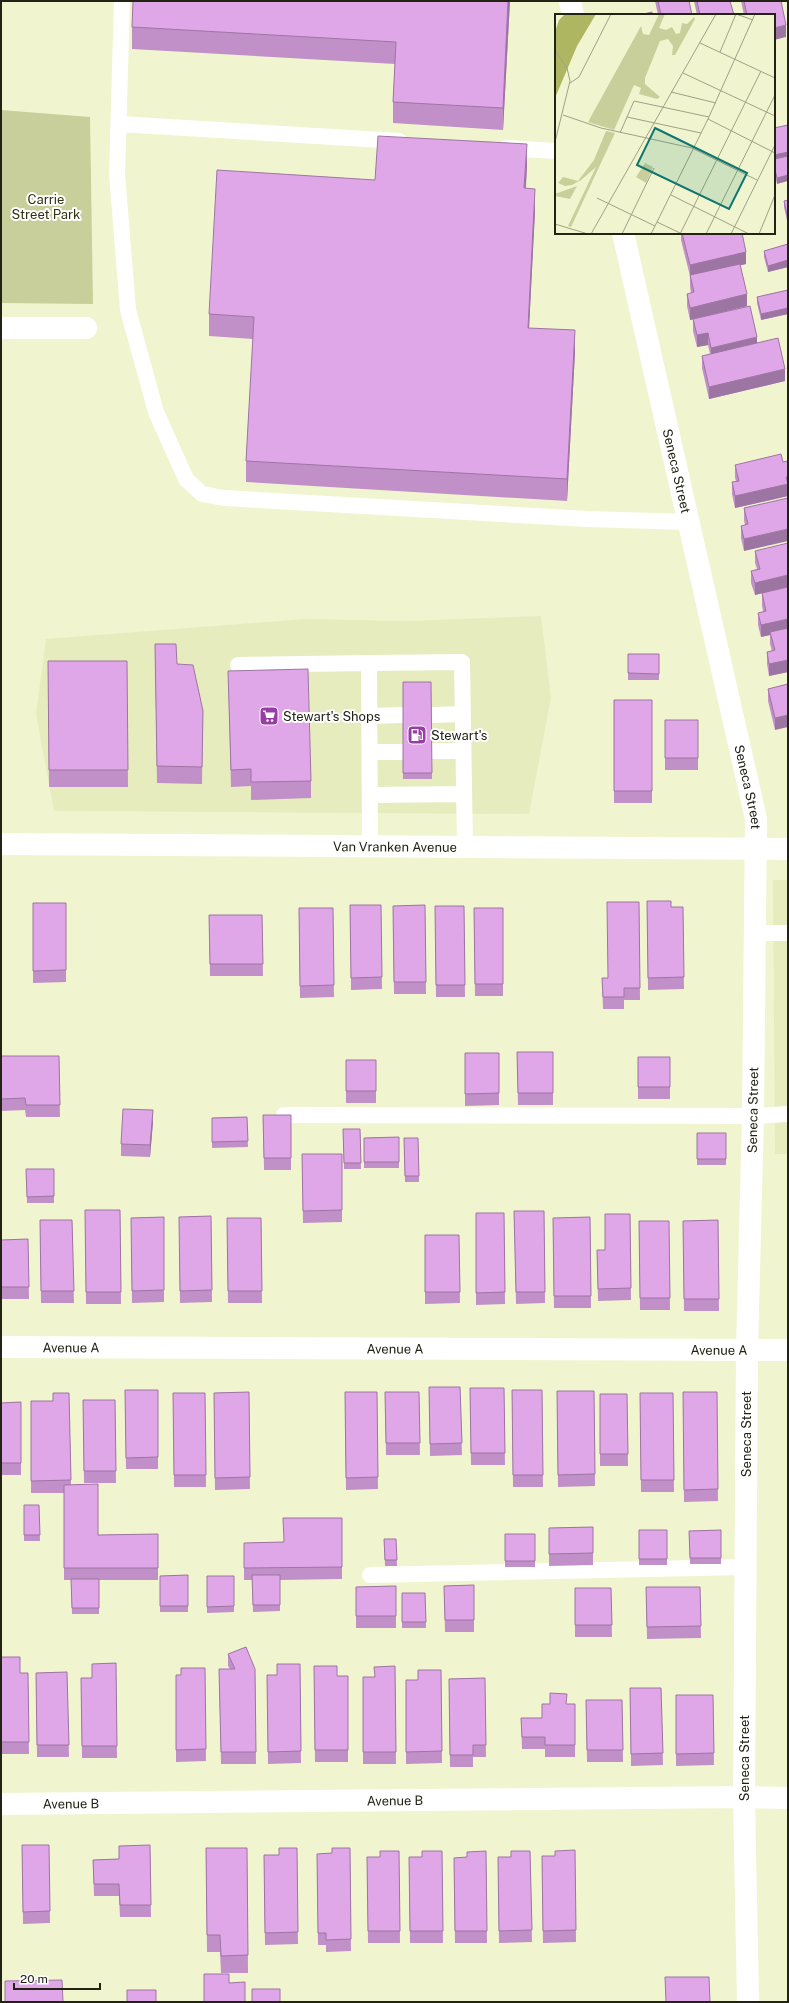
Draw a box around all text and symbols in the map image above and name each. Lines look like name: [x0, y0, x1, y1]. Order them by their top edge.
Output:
inset map: [555, 14, 775, 234]
park label: Carrie Street Park: [12, 192, 80, 222]
street label: Seneca Street: [660, 427, 694, 515]
supermarket icon: Stewart's Shops: [258, 705, 280, 727]
place label: Stewart's Shops: [283, 709, 380, 724]
fuel station icon: Stewart's: [406, 724, 428, 746]
place label: Stewart's: [431, 728, 487, 743]
street label: Seneca Street: [732, 743, 764, 829]
street label: Van Vranken Avenue: [333, 839, 457, 854]
street label: Seneca Street: [745, 1067, 761, 1153]
street label: Avenue A: [42, 1340, 100, 1355]
street label: Avenue A: [366, 1341, 424, 1356]
street label: Avenue A: [690, 1342, 748, 1357]
street label: Seneca Street: [739, 1391, 754, 1477]
street label: Seneca Street: [737, 1715, 752, 1801]
street label: Avenue B: [367, 1793, 423, 1808]
street label: Avenue B: [43, 1796, 99, 1811]
scale bar: [14, 1965, 100, 1991]
text: 20 m: [20, 1972, 48, 1986]

